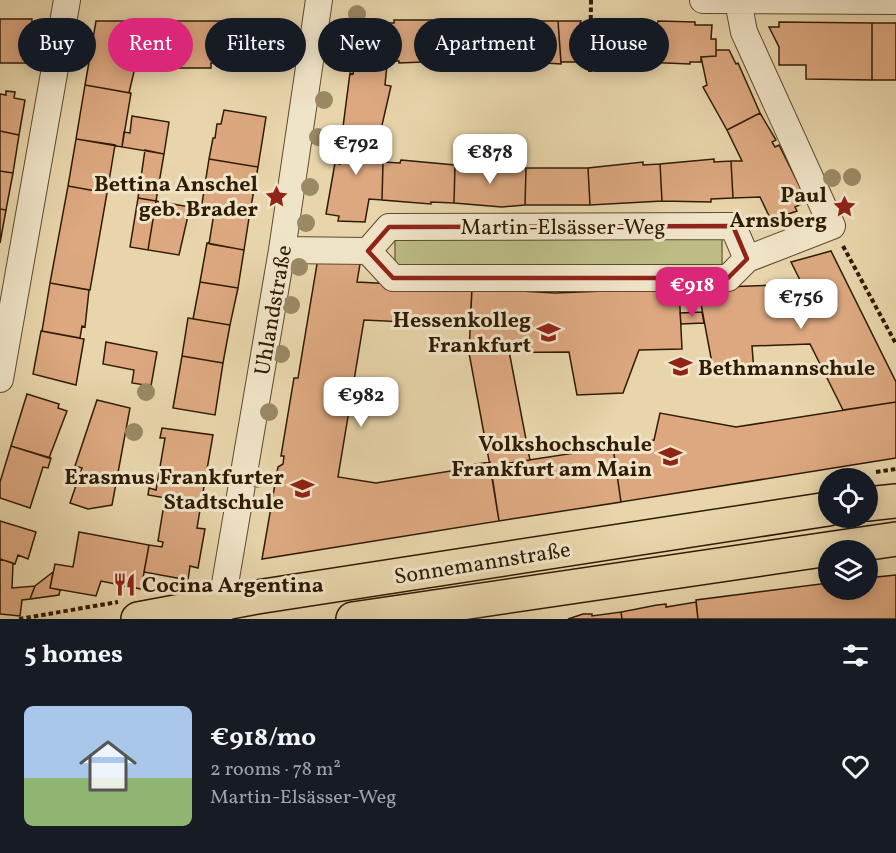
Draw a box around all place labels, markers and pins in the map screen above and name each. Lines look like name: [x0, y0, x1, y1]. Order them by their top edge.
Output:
pin: €792: [320, 125, 392, 176]
pin: €878: [454, 134, 526, 185]
place label: Bettina Anschel geb. Brader: [94, 170, 259, 226]
place label: Paul Arnsberg: [729, 181, 827, 237]
place icon: Bettina Anschel geb. Brader: [263, 183, 289, 209]
place icon: Paul Arnsberg: [832, 194, 858, 220]
pin: €918: [656, 267, 728, 318]
pin: €756: [765, 279, 837, 330]
place label: Hessenkolleg Frankfurt: [393, 306, 531, 362]
school or university icon: Hessenkolleg Frankfurt: [536, 319, 562, 345]
school or university icon: Bethmannschule: [667, 354, 693, 380]
place label: Bethmannschule: [698, 354, 875, 385]
pin: €982: [325, 377, 397, 428]
place label: Volkshochschule Frankfurt am Main: [451, 430, 652, 486]
school or university icon: Volkshochschule Frankfurt am Main: [657, 443, 683, 469]
place label: Erasmus Frankfurter Stadtschule: [64, 463, 285, 519]
school or university icon: Erasmus Frankfurter Stadtschule: [289, 476, 315, 502]
restaurant icon: Cocina Argentina: [111, 571, 137, 597]
place label: Cocina Argentina: [142, 571, 324, 602]

